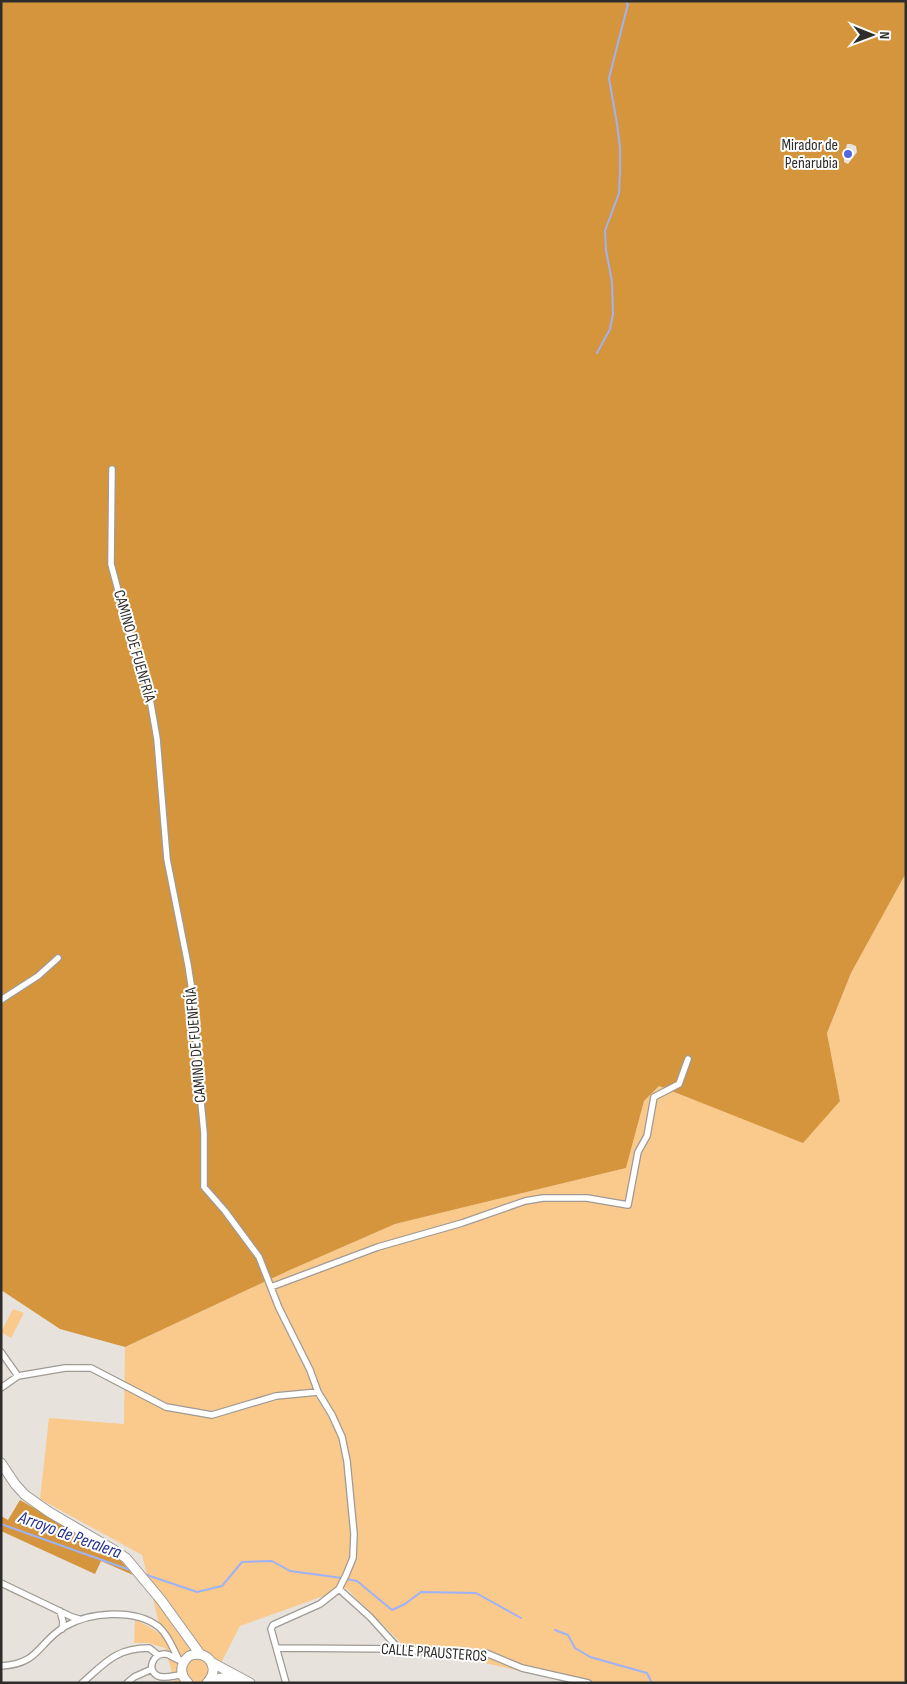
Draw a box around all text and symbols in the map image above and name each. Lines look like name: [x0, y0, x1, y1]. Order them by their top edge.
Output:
north arrow: [847, 10, 897, 60]
text: N: [876, 31, 893, 39]
place label: Mirador de Peñarubia: [781, 136, 838, 173]
marker: Mirador de Peñarubia: [842, 148, 854, 160]
street label: CAMINO DE FUENFRÍA: [109, 588, 159, 704]
street label: CAMINO DE FUENFRÍA: [181, 986, 211, 1103]
water label: Arroyo de Peralera: [15, 1506, 125, 1564]
street label: CALLE PRAUSTEROS: [380, 1640, 488, 1666]

